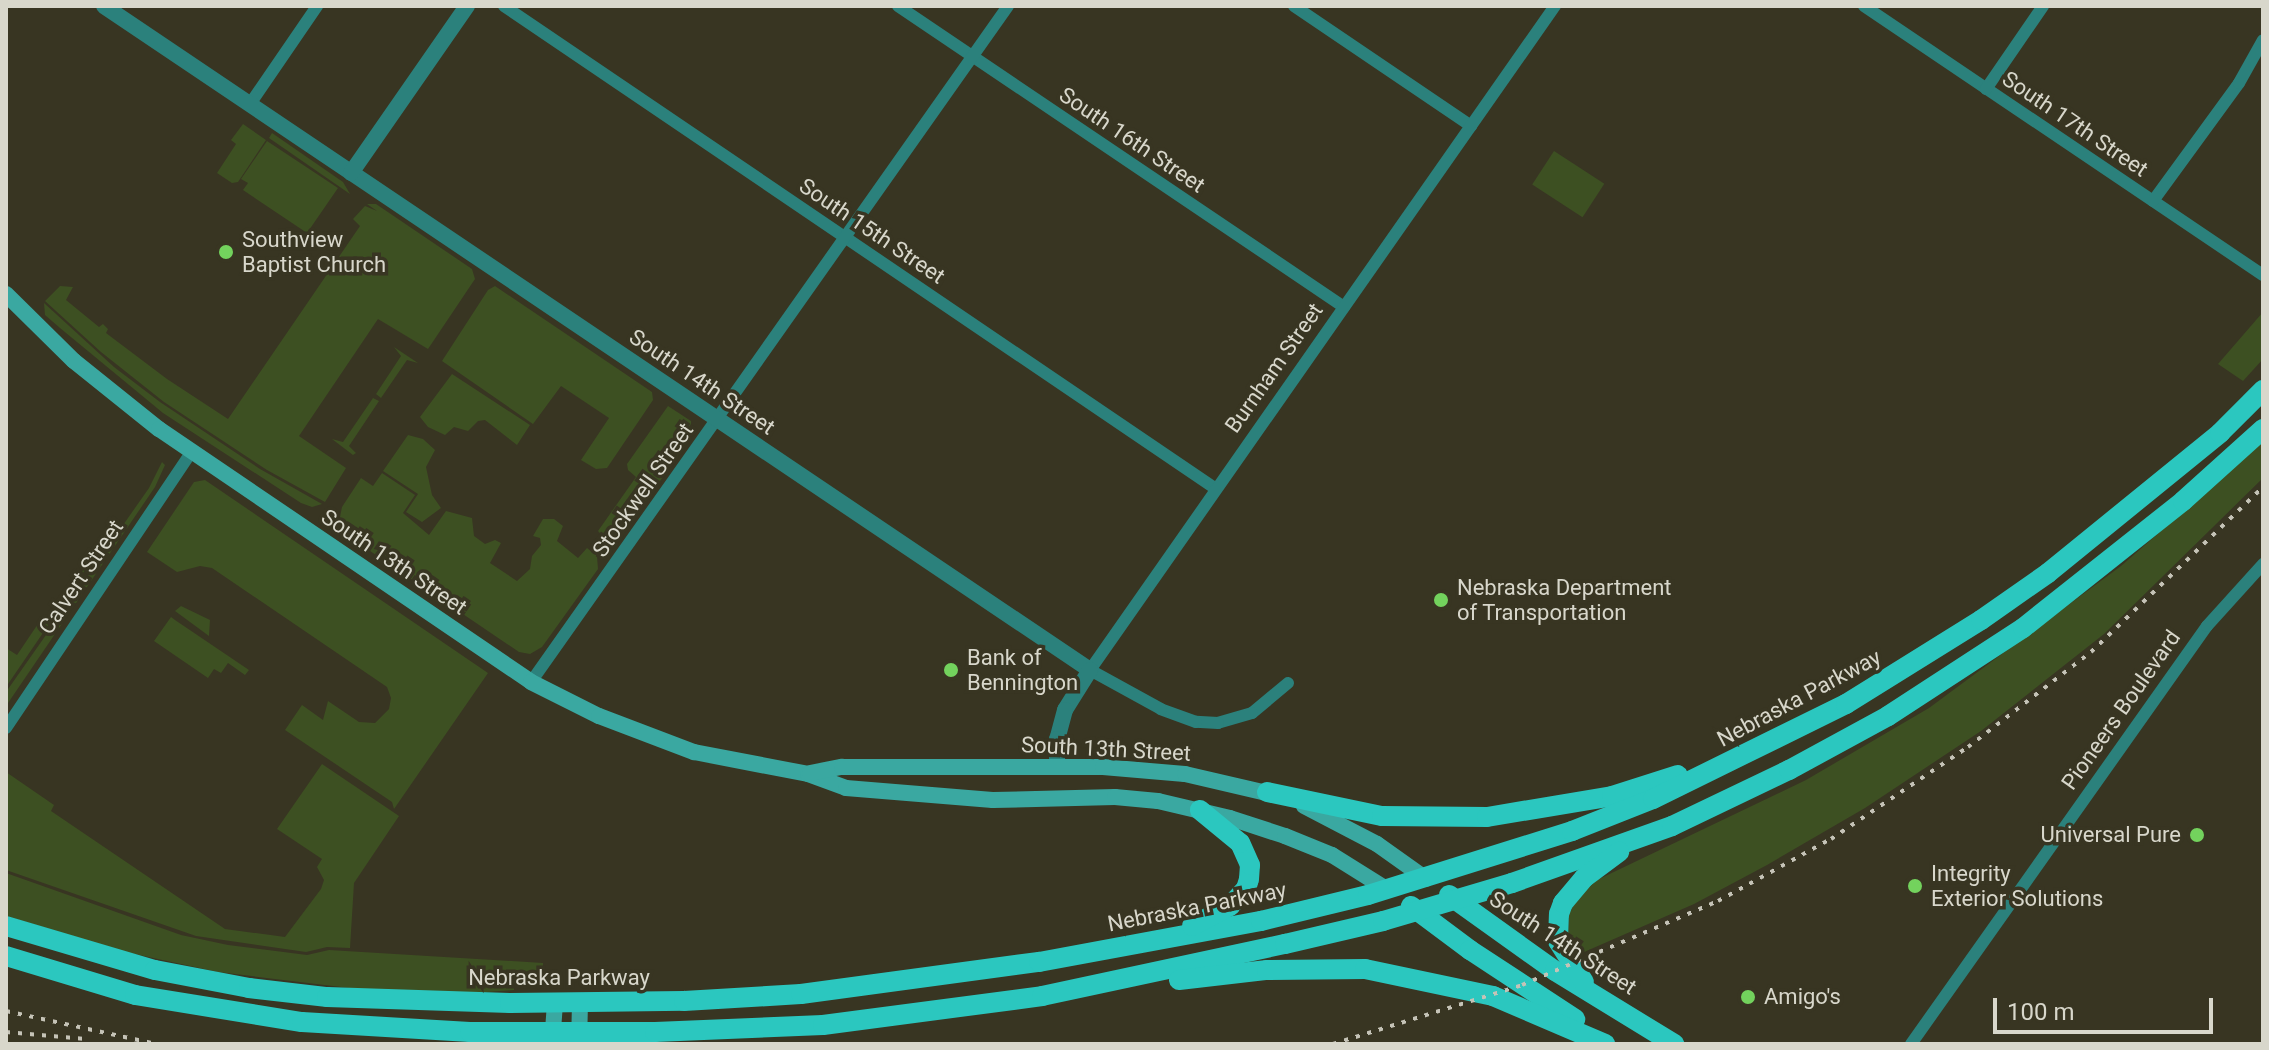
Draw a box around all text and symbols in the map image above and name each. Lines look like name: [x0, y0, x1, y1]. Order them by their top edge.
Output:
street label: South 17th Street: [1997, 66, 2153, 182]
street label: South 16th Street: [1054, 82, 1210, 198]
street label: South 15th Street: [794, 173, 950, 289]
place label: Southview Baptist Church: [242, 226, 386, 278]
marker: Southview Baptist Church: [217, 243, 235, 261]
street label: Burnham Street: [1220, 298, 1328, 438]
street label: South 14th Street: [624, 324, 780, 440]
street label: Stockwell Street: [587, 418, 699, 562]
street label: South 13th Street: [316, 504, 472, 620]
street label: Calvert Street: [33, 515, 129, 639]
place label: Nebraska Department of Transportation: [1457, 574, 1672, 626]
marker: Nebraska Department of Transportation: [1432, 591, 1450, 609]
street label: Pioneers Boulevard: [2056, 625, 2186, 795]
place label: Bank of Bennington: [967, 644, 1078, 696]
street label: Nebraska Parkway: [1713, 644, 1885, 752]
marker: Bank of Bennington: [942, 661, 960, 679]
street label: South 13th Street: [1020, 731, 1192, 767]
place label: Universal Pure: [2041, 822, 2181, 848]
marker: Universal Pure: [2188, 826, 2206, 844]
place label: Integrity Exterior Solutions: [1931, 860, 2103, 912]
street label: Nebraska Parkway: [1105, 877, 1289, 937]
marker: Integrity Exterior Solutions: [1906, 877, 1924, 895]
street label: South 14th Street: [1485, 886, 1641, 1000]
street label: Nebraska Parkway: [468, 965, 650, 991]
scale bar: [1997, 982, 2217, 1032]
place label: Amigo's: [1764, 984, 1841, 1010]
marker: Amigo's: [1739, 988, 1757, 1006]
text: 100 m: [2007, 998, 2074, 1026]

